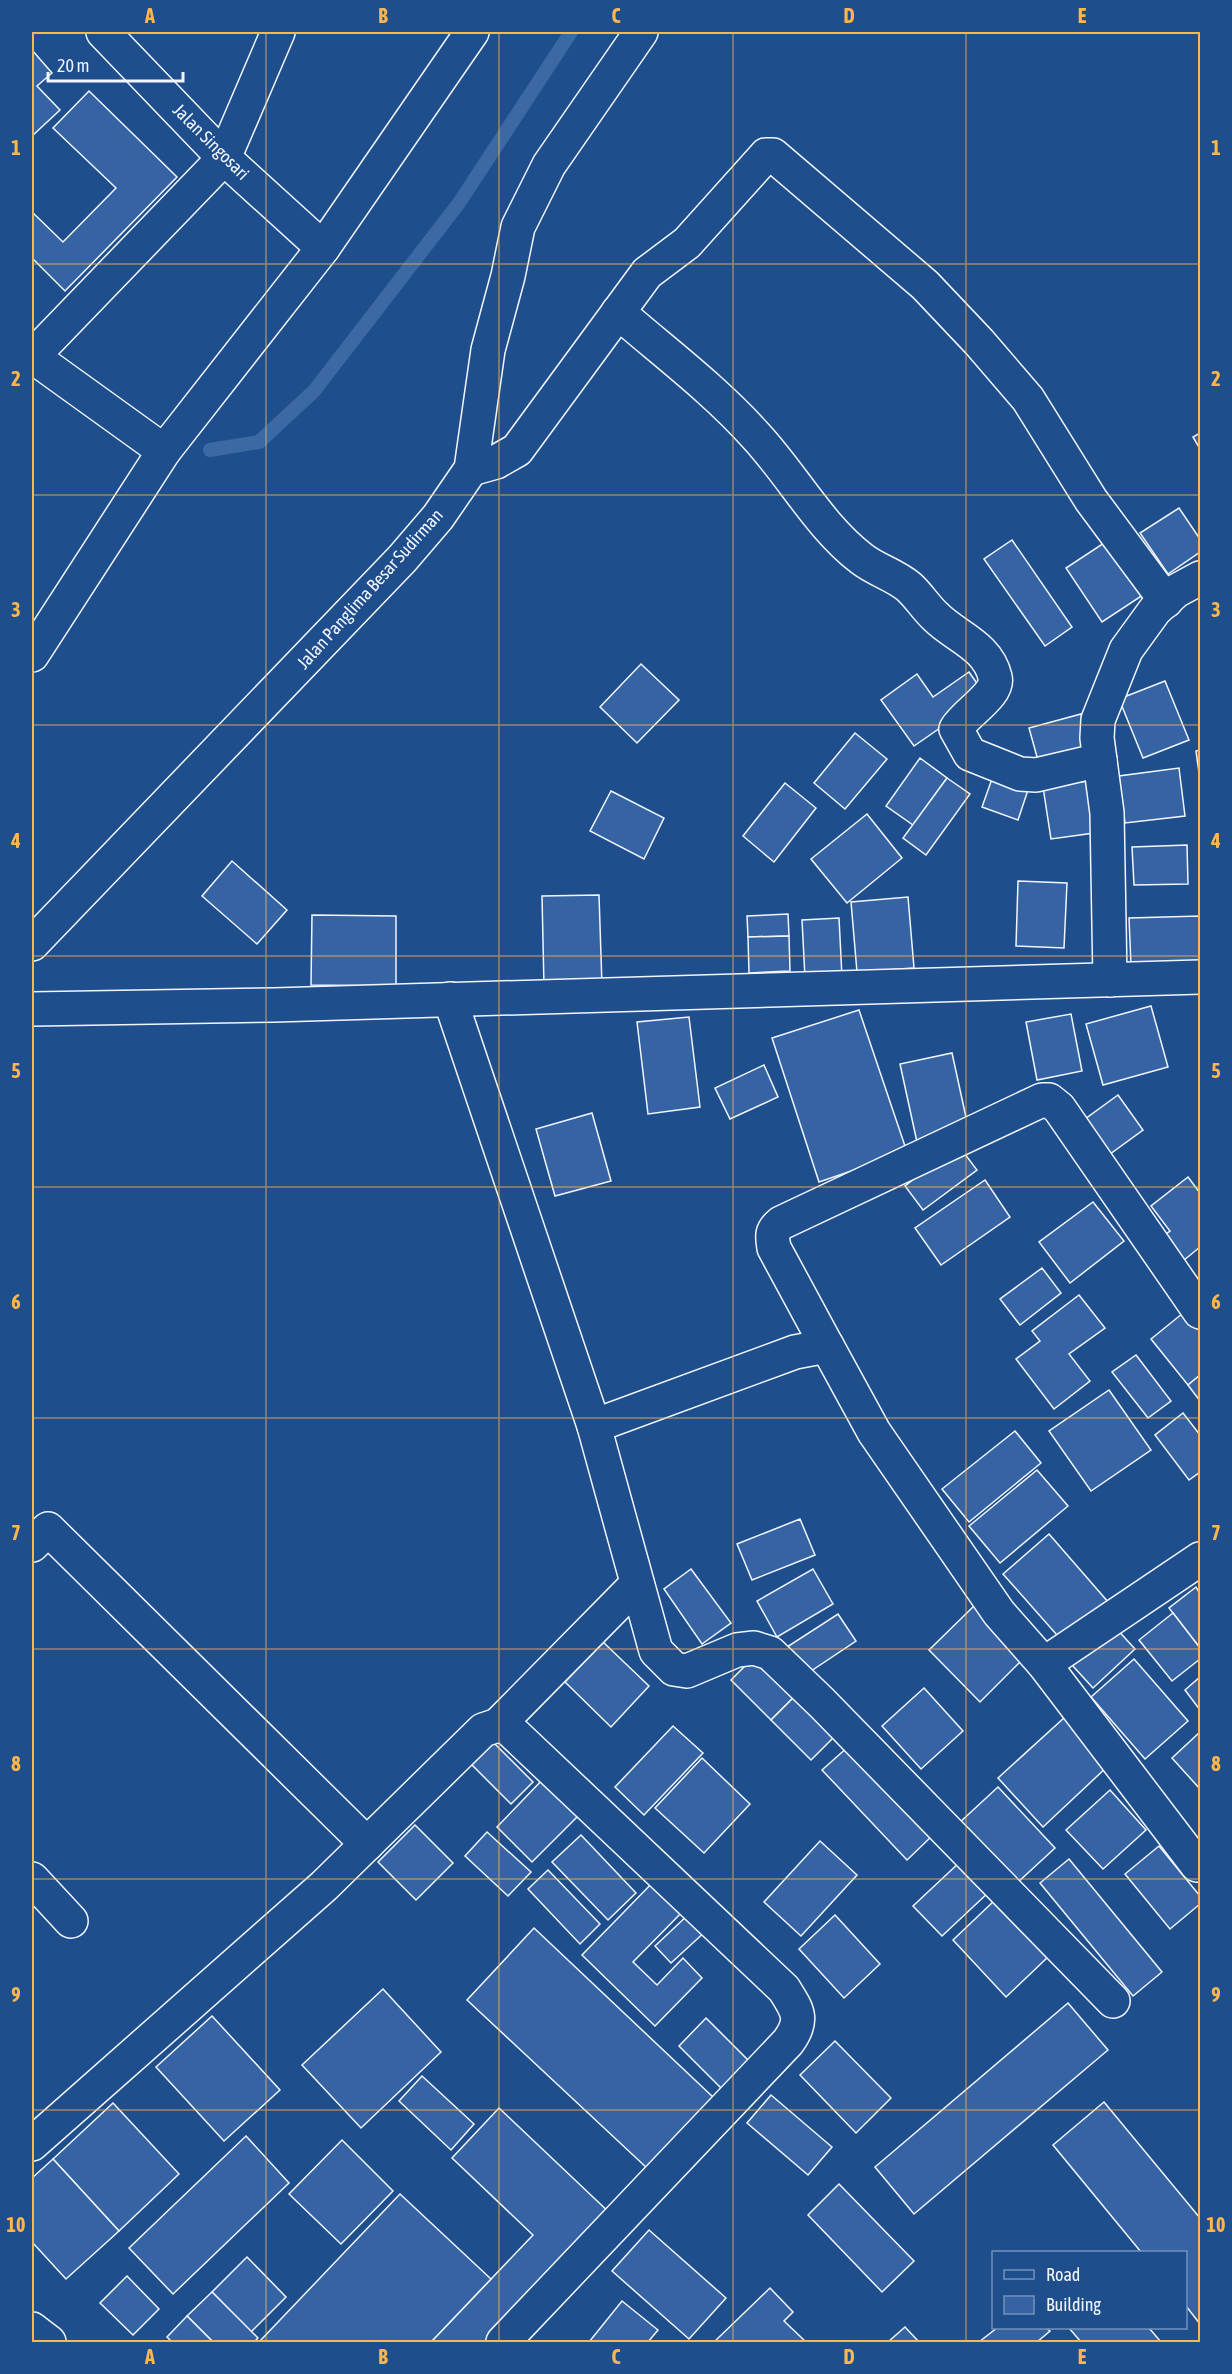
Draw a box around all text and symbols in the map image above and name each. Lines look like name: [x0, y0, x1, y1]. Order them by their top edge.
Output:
text: A: [144, 4, 155, 27]
text: B: [378, 4, 388, 27]
text: C: [612, 4, 621, 27]
text: D: [843, 4, 855, 27]
text: E: [1078, 4, 1087, 27]
scale bar: [48, 45, 183, 83]
text: 20 m: [57, 55, 89, 76]
street label: Jalan Singosari: [169, 99, 254, 184]
text: 1: [11, 136, 21, 159]
text: 1: [1211, 136, 1221, 159]
text: 2: [11, 367, 21, 390]
text: 2: [1211, 367, 1221, 390]
street label: Jalan Panglima Besar Sudirman: [292, 504, 447, 673]
text: 3: [11, 598, 21, 621]
text: 3: [1211, 598, 1221, 621]
text: 4: [10, 829, 21, 852]
text: 4: [1210, 829, 1221, 852]
text: 5: [11, 1059, 21, 1082]
text: 5: [1211, 1059, 1221, 1082]
text: 6: [11, 1290, 21, 1313]
text: 6: [1211, 1290, 1221, 1313]
text: 7: [11, 1521, 21, 1544]
text: 7: [1211, 1521, 1221, 1544]
text: 8: [11, 1752, 21, 1775]
text: 8: [1211, 1752, 1221, 1775]
text: 9: [11, 1983, 21, 2006]
text: 9: [1211, 1983, 1221, 2006]
text: 10: [7, 2213, 25, 2236]
text: 10: [1207, 2213, 1225, 2236]
legend: [992, 2251, 1187, 2329]
text: Road: [1046, 2264, 1080, 2285]
text: Building: [1046, 2294, 1101, 2315]
text: A: [144, 2345, 155, 2368]
text: B: [378, 2345, 388, 2368]
text: C: [612, 2345, 621, 2368]
text: D: [843, 2345, 855, 2368]
text: E: [1078, 2345, 1087, 2368]

